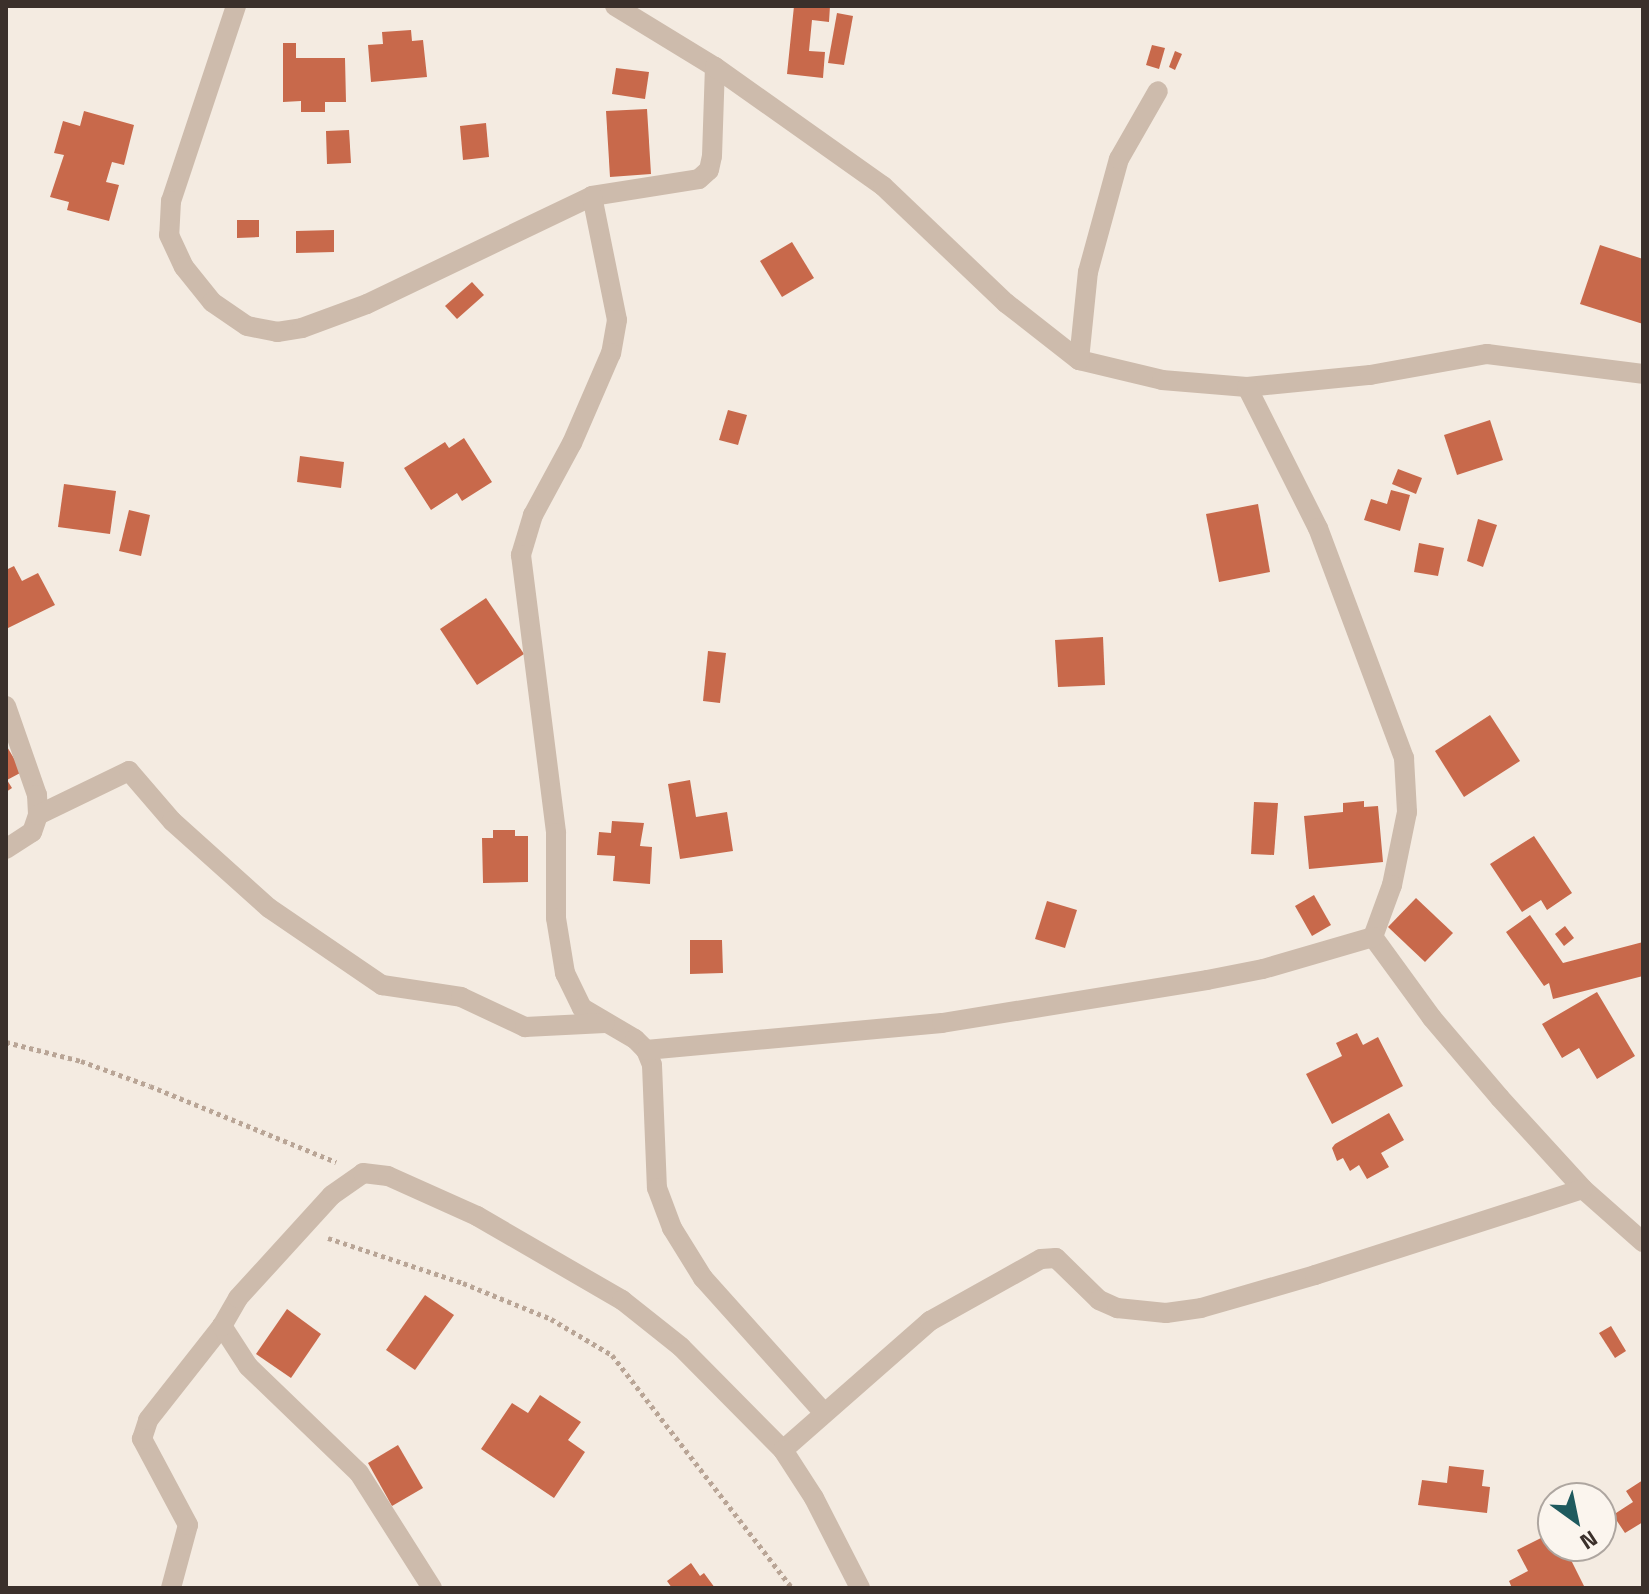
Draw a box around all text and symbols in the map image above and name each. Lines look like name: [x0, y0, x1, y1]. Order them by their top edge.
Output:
north arrow: [1537, 1482, 1617, 1562]
text: N: [1573, 1522, 1605, 1559]

